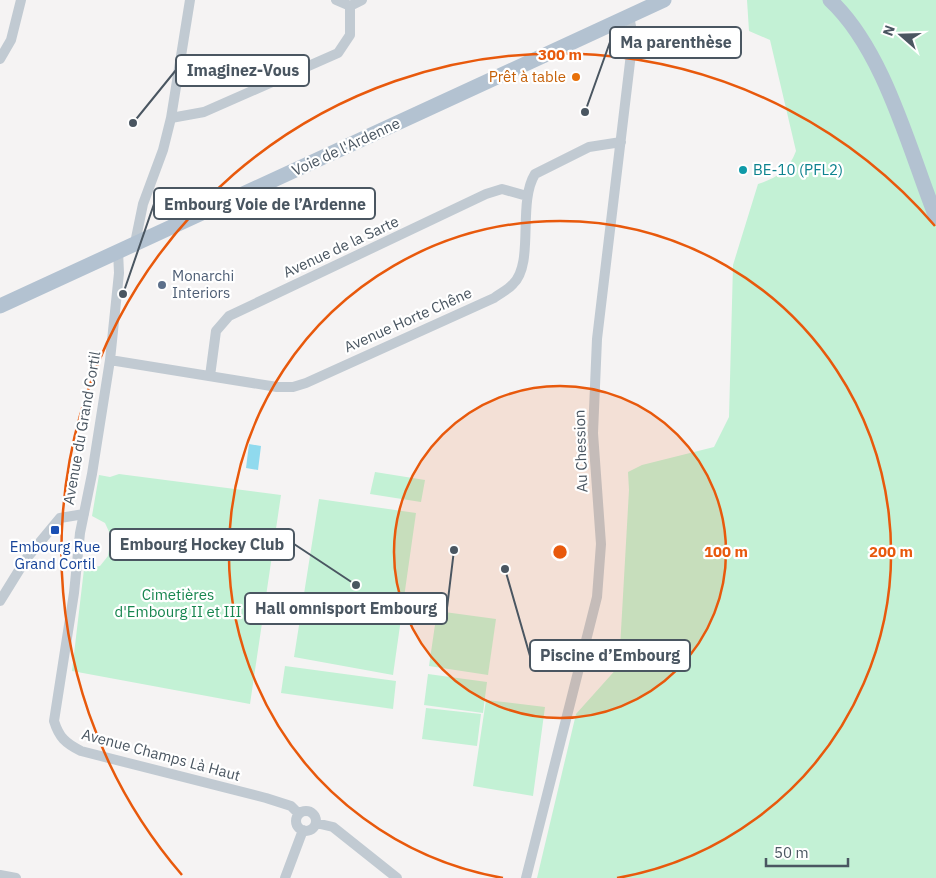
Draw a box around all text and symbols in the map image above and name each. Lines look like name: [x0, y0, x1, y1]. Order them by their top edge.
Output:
north arrow: [876, 10, 926, 60]
text: N: [879, 23, 899, 38]
callout: Ma parenthèse: [610, 27, 741, 58]
text: Ma parenthèse: [620, 32, 732, 52]
text: 300 m: [538, 45, 582, 64]
callout: Imaginez-Vous: [176, 55, 309, 86]
text: Imaginez-Vous: [187, 60, 299, 80]
place label: Prêt à table: [489, 67, 566, 86]
marker: Prêt à table: [570, 71, 582, 83]
street label: Voie de l'Ardenne: [289, 113, 403, 180]
place label: BE-10 (PFL2): [753, 160, 843, 179]
marker: BE-10 (PFL2): [737, 164, 749, 176]
callout: Embourg Voie de l’Ardenne: [154, 188, 375, 219]
text: Embourg Voie de l’Ardenne: [164, 194, 366, 214]
street label: Avenue de la Sarte: [280, 211, 402, 282]
place label: Monarchi Interiors: [172, 266, 234, 302]
marker: Monarchi Interiors: [156, 279, 168, 291]
street label: Avenue Horte Chêne: [341, 283, 475, 356]
street label: Avenue du Grand Cortil: [59, 350, 104, 506]
street label: Au Chession: [570, 409, 591, 493]
marker: Embourg Rue Grand Cortil: [49, 524, 61, 536]
callout: Embourg Hockey Club: [110, 529, 294, 560]
text: Embourg Hockey Club: [120, 534, 285, 554]
place label: Embourg Rue Grand Cortil: [10, 537, 100, 573]
text: 100 m: [704, 542, 748, 561]
text: 200 m: [869, 542, 913, 561]
centre of rings: [551, 543, 569, 561]
park label: Cimetières d'Embourg II et III: [115, 585, 242, 621]
callout: Hall omnisport Embourg: [245, 593, 447, 624]
text: Hall omnisport Embourg: [255, 598, 437, 618]
callout: Piscine d’Embourg: [530, 640, 690, 671]
text: Piscine d’Embourg: [540, 645, 680, 665]
street label: Avenue Champs Là Haut: [80, 724, 243, 785]
scale bar: [766, 836, 848, 868]
text: 50 m: [774, 843, 809, 862]

